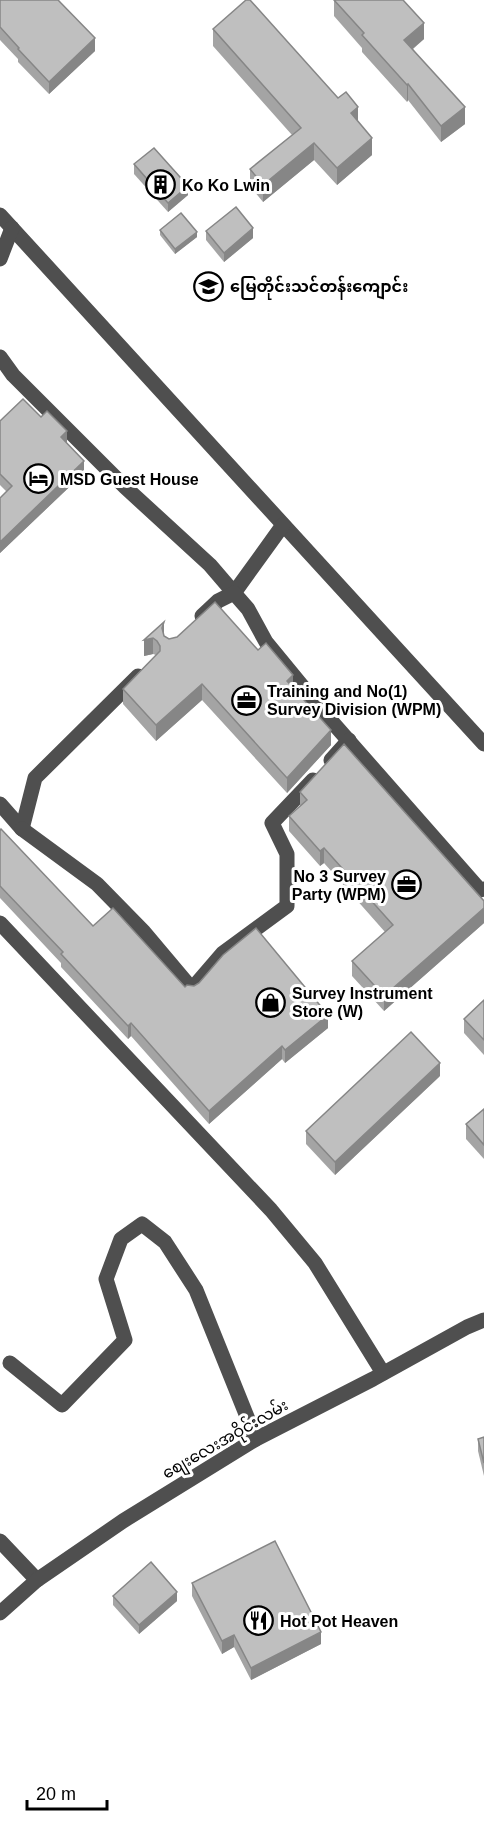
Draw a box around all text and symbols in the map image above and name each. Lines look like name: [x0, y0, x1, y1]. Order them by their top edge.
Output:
building icon: Ko Ko Lwin: [145, 169, 177, 201]
place label: Ko Ko Lwin: [182, 177, 270, 194]
school or university icon: မြေတိုင်းသင်တန်းကျောင်း: [193, 270, 225, 302]
place label: မြေတိုင်းသင်တန်းကျောင်း: [230, 275, 408, 300]
hotel icon: MSD Guest House: [23, 463, 55, 495]
place label: MSD Guest House: [60, 471, 199, 488]
place label: Training and No(1) Survey Division (WPM): [267, 683, 441, 718]
office icon: Training and No(1) Survey Division (WPM): [230, 684, 262, 716]
place label: No 3 Survey Party (WPM): [292, 868, 386, 903]
office icon: No 3 Survey Party (WPM): [391, 869, 423, 901]
place label: Survey Instrument Store (W): [292, 985, 433, 1020]
shop icon: Survey Instrument Store (W): [255, 986, 287, 1018]
street label: စျေးလေးအဝိုင်းလမ်း: [158, 1394, 294, 1487]
restaurant icon: Hot Pot Heaven: [243, 1605, 275, 1637]
place label: Hot Pot Heaven: [280, 1613, 398, 1630]
scale bar: [27, 1773, 106, 1811]
text: 20 m: [36, 1784, 76, 1804]

